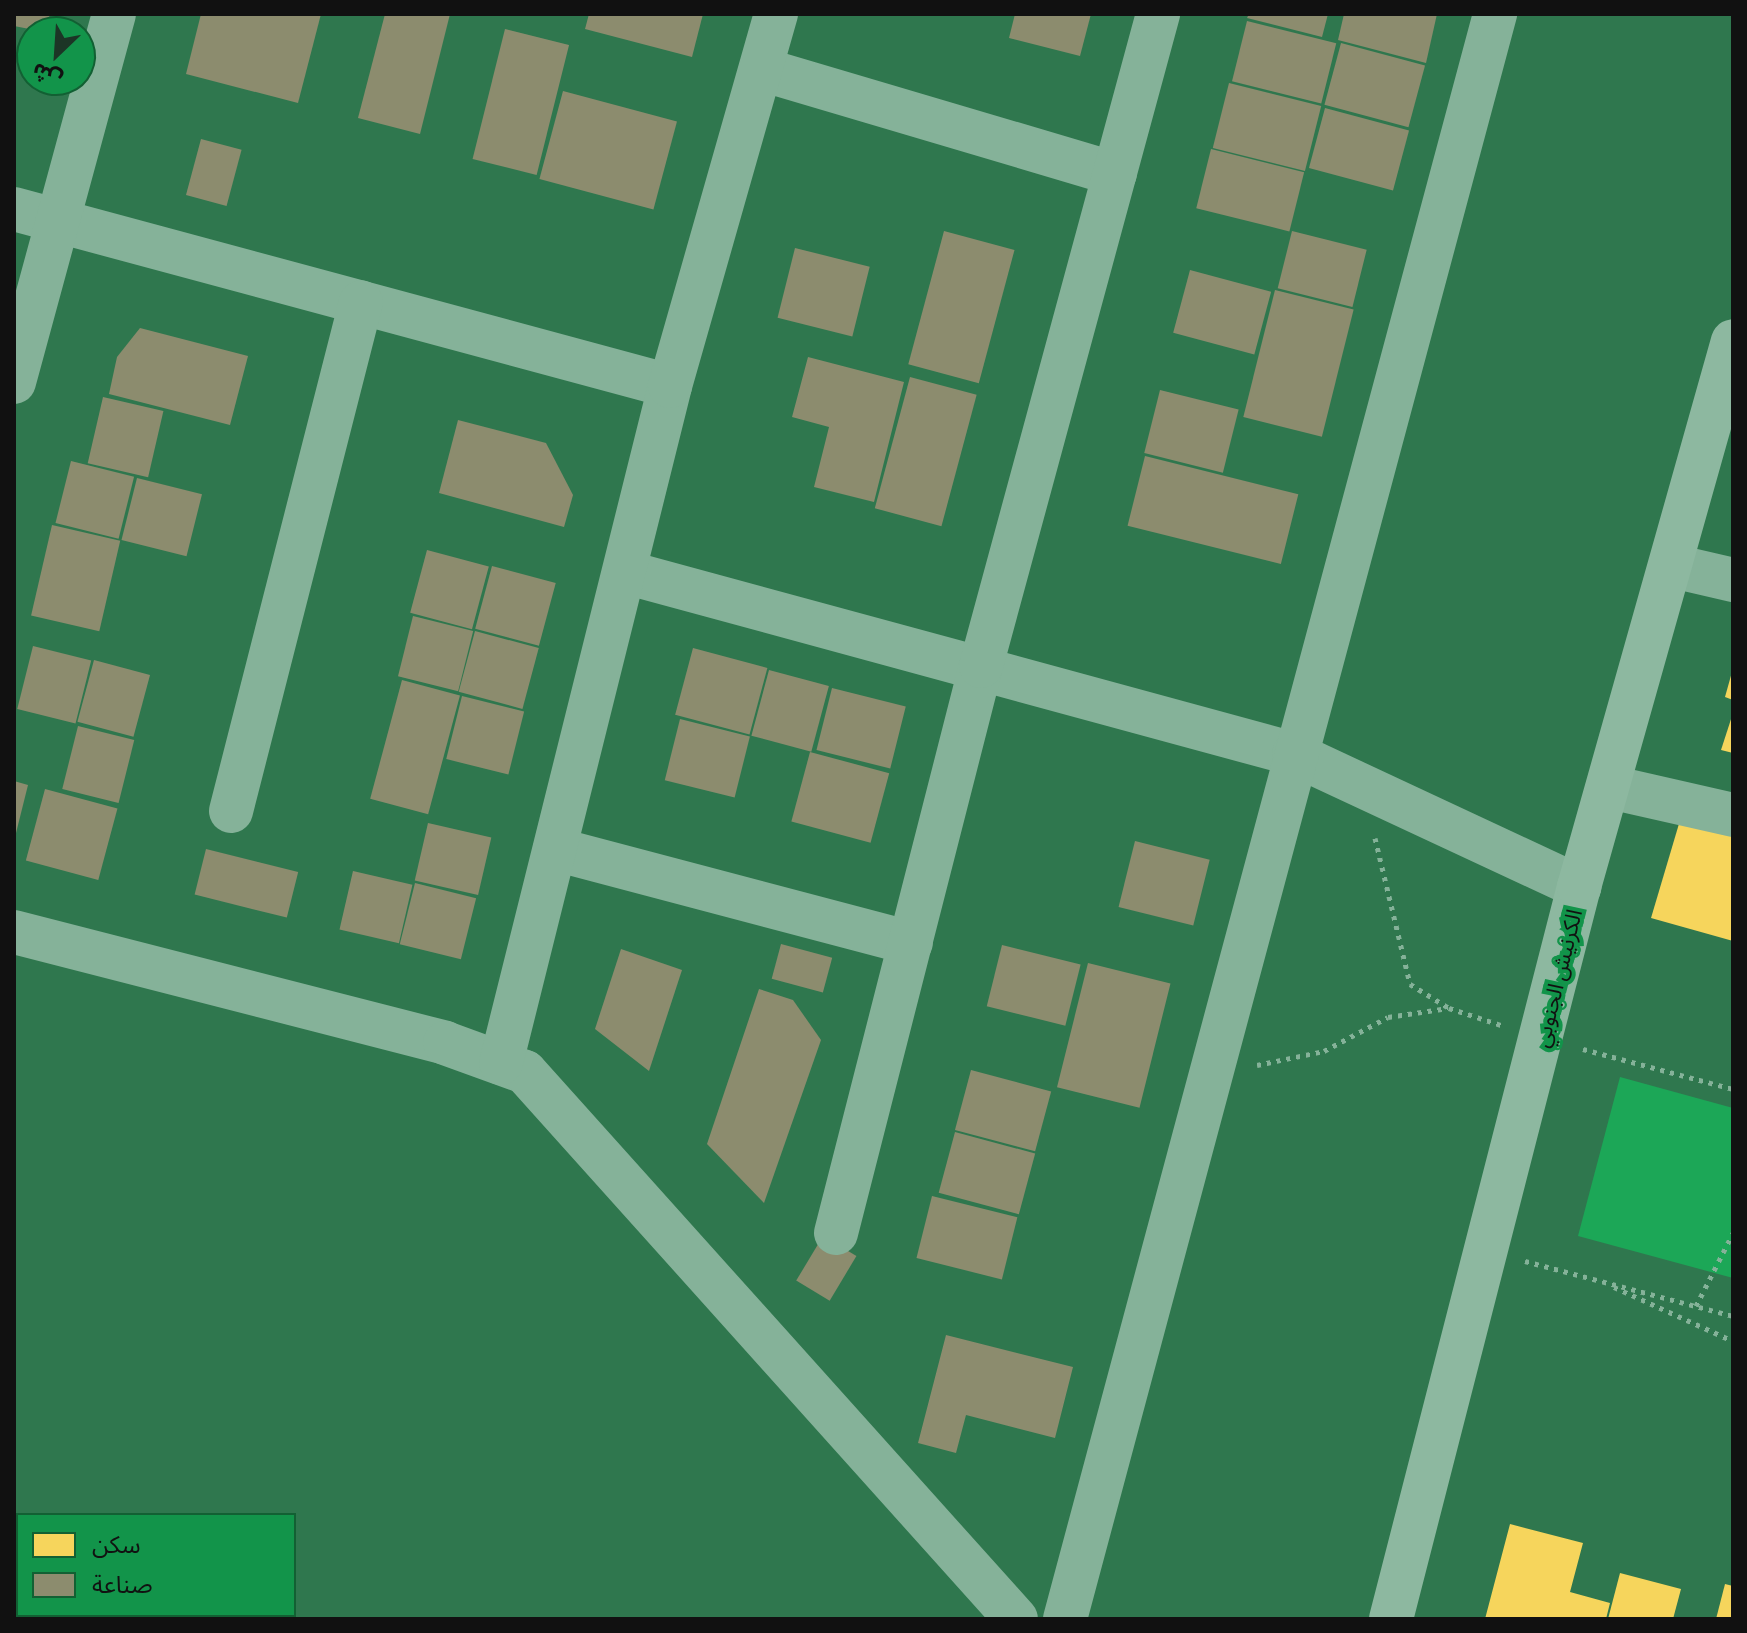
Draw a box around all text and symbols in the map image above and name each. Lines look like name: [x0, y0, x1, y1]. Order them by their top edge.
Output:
north arrow: [16, 16, 96, 96]
text: ش: [27, 58, 66, 95]
street label: الكرنيش الجنوبي: [1527, 906, 1587, 1050]
legend: [16, 1513, 296, 1617]
text: سكن: [92, 1529, 141, 1558]
text: صناعة: [92, 1569, 153, 1598]

